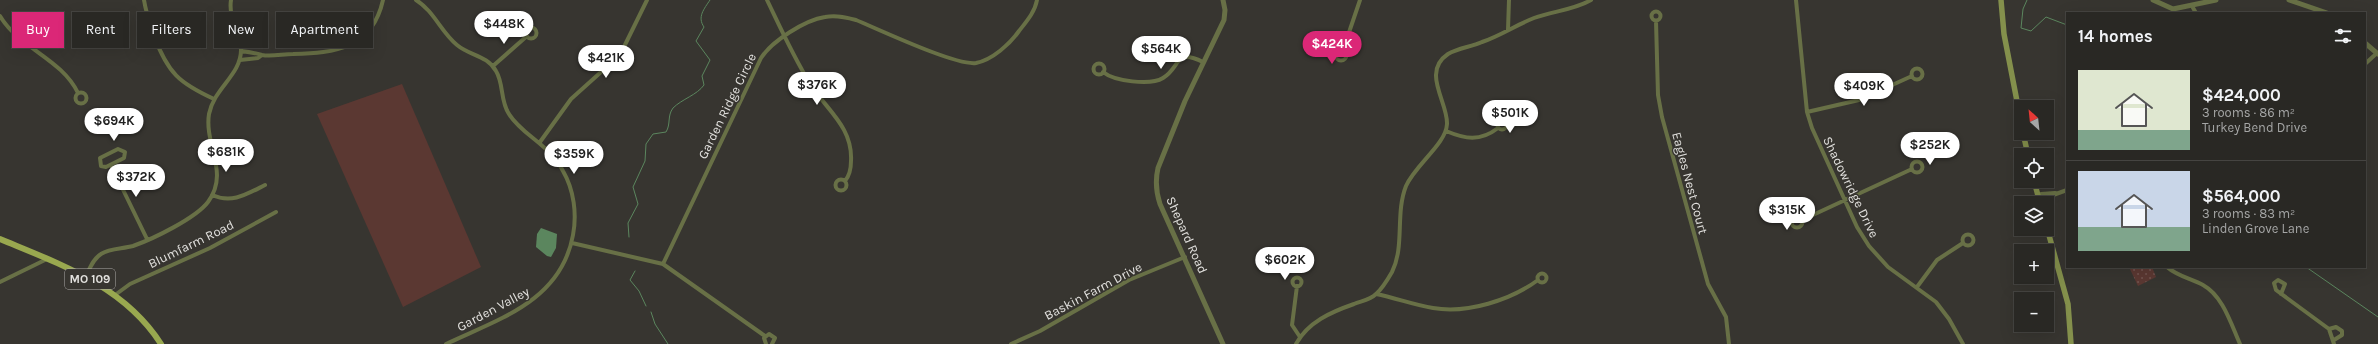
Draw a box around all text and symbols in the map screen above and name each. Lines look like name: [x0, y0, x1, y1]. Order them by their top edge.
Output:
pin: $448K: [476, 11, 532, 45]
chip: Buy: [12, 12, 64, 48]
chip: Rent: [72, 12, 129, 48]
chip: Filters: [137, 12, 206, 48]
chip: New: [214, 12, 268, 48]
chip: Apartment: [276, 12, 373, 48]
text: $448K: [483, 16, 525, 31]
icon: filters: [2332, 25, 2354, 47]
text: 14 homes: [2078, 26, 2153, 46]
pin: $424K: [1304, 31, 1360, 65]
pin: $564K: [1133, 36, 1189, 70]
text: $424K: [1312, 36, 1352, 51]
text: $564K: [1141, 41, 1181, 56]
pin: $421K: [578, 45, 634, 79]
text: $421K: [587, 50, 625, 65]
street label: Garden Ridge Circle: [695, 50, 759, 161]
pin: $376K: [789, 72, 845, 106]
pin: $409K: [1836, 73, 1892, 107]
text: $376K: [797, 77, 837, 92]
text: $409K: [1843, 78, 1885, 93]
text: $424,000: [2202, 85, 2281, 105]
icon: home: [2110, 86, 2158, 134]
pin: $501K: [1482, 100, 1538, 134]
north arrow: [2014, 100, 2054, 140]
map controls: [2014, 100, 2054, 332]
text: $501K: [1491, 105, 1529, 120]
text: 3 rooms · 86 m²: [2202, 105, 2295, 120]
pin: $694K: [86, 108, 142, 142]
text: $694K: [93, 113, 135, 128]
text: Turkey Bend Drive: [2202, 120, 2307, 135]
street label: Eagles Nest Court: [1669, 130, 1711, 236]
pin: $252K: [1902, 132, 1958, 166]
street label: Shadowridge Drive: [1820, 134, 1882, 240]
text: $252K: [1910, 137, 1950, 152]
pin: $681K: [198, 139, 254, 173]
pin: $359K: [546, 141, 602, 175]
text: $681K: [207, 144, 245, 159]
text: $359K: [553, 146, 595, 161]
button: locate: [2014, 148, 2054, 188]
pin: $372K: [108, 164, 164, 198]
text: $372K: [116, 169, 156, 184]
text: $564,000: [2202, 186, 2281, 206]
icon: home: [2110, 187, 2158, 235]
street label: Shepard Road: [1163, 194, 1211, 276]
button: layers: [2014, 196, 2054, 236]
pin: $315K: [1759, 197, 1815, 231]
text: $315K: [1768, 202, 1806, 217]
text: 3 rooms · 83 m²: [2202, 206, 2295, 221]
street label: Blumfarm Road: [146, 217, 236, 271]
text: Linden Grove Lane: [2202, 221, 2309, 236]
button: +: [2014, 244, 2054, 284]
pin: $602K: [1257, 247, 1313, 281]
text: $602K: [1264, 252, 1306, 267]
street label: Baskin Farm Drive: [1042, 259, 1145, 323]
road number: MO 109: [65, 269, 115, 289]
street label: Garden Valley: [454, 284, 532, 334]
button: −: [2014, 292, 2054, 332]

